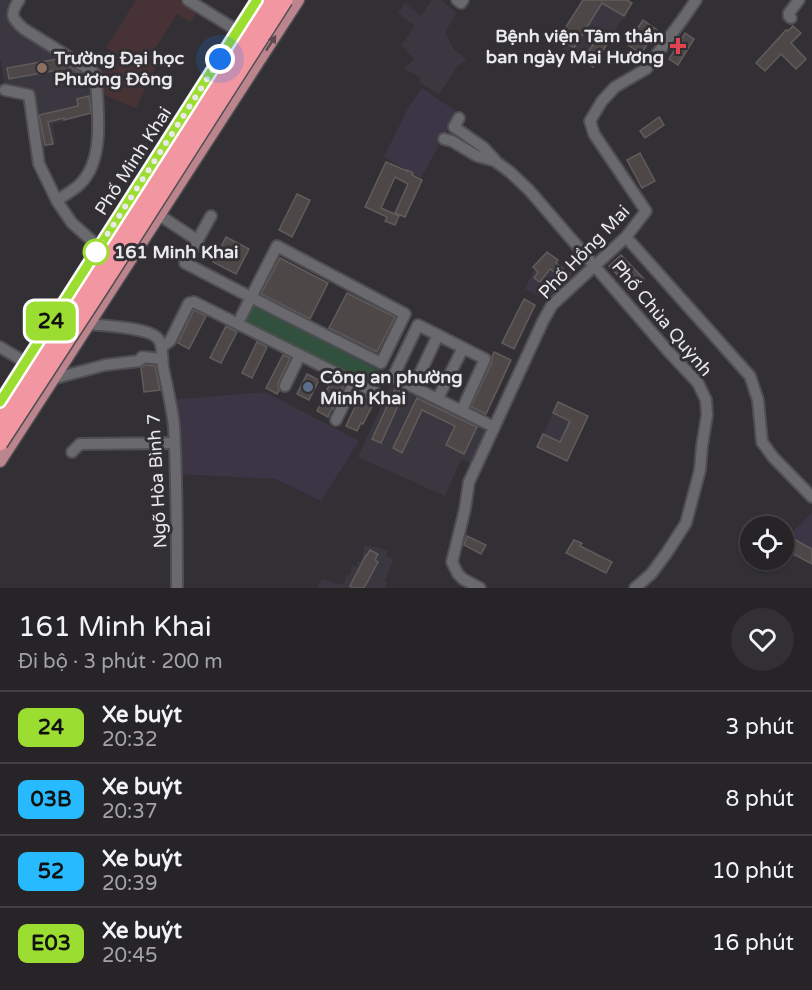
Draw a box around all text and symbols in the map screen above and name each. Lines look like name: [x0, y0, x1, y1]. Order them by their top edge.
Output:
place label: Bệnh viện Tâm thần ban ngày Mai Hương: [486, 25, 664, 68]
one-way arrow: [265, 35, 276, 51]
marker: Bệnh viện Tâm thần ban ngày Mai Hương: [669, 37, 687, 55]
your location: [205, 44, 235, 74]
place label: Trường Đại học Phương Đông: [53, 47, 184, 90]
marker: Trường Đại học Phương Đông: [35, 61, 49, 75]
street label: Phố Minh Khai: [90, 103, 176, 219]
street label: Phố Hồng Mai: [534, 201, 634, 303]
marker: 161 Minh Khai: [83, 239, 109, 265]
place label: 161 Minh Khai: [114, 241, 239, 263]
street label: Phố Chùa Quỳnh: [607, 255, 717, 381]
line badge: 24: [24, 302, 78, 340]
text: 24: [38, 309, 64, 334]
place label: Công an phường Minh Khai: [320, 366, 463, 409]
marker: Công an phường Minh Khai: [301, 380, 315, 394]
street label: Ngõ Hòa Bình 7: [142, 413, 172, 549]
map controls: [740, 516, 794, 570]
button: locate: [740, 516, 794, 570]
button: heart: [731, 608, 794, 671]
text: 161 Minh Khai: [18, 610, 212, 644]
text: Đi bộ · 3 phút · 200 m: [18, 650, 223, 674]
text: Xe buýt: [102, 702, 182, 728]
text: 3 phút: [725, 714, 794, 740]
text: 24: [38, 715, 64, 740]
text: 20:32: [102, 728, 157, 752]
text: Xe buýt: [102, 774, 182, 800]
text: 8 phút: [725, 786, 794, 812]
text: 03B: [31, 787, 71, 812]
text: 20:37: [102, 800, 157, 824]
text: Xe buýt: [102, 846, 182, 872]
text: 10 phút: [712, 858, 794, 884]
text: 52: [38, 859, 64, 884]
text: 20:39: [102, 872, 157, 896]
text: Xe buýt: [102, 918, 182, 944]
text: 16 phút: [712, 930, 794, 956]
text: E03: [31, 931, 71, 956]
text: 20:45: [102, 944, 157, 968]

